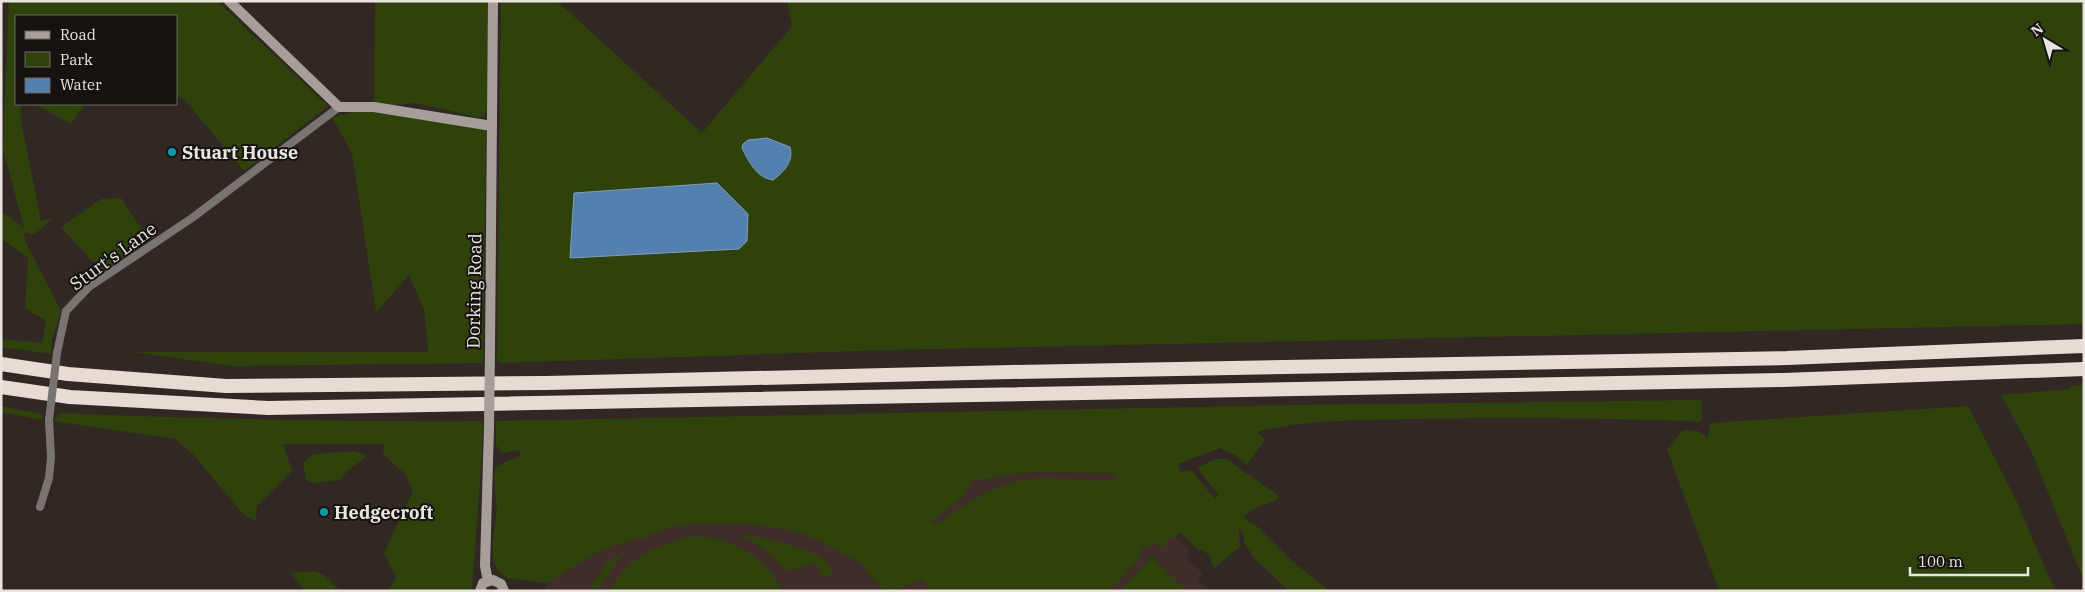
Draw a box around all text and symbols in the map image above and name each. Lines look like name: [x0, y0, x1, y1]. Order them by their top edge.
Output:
legend: [15, 15, 178, 105]
north arrow: [2020, 15, 2070, 65]
text: N: [2027, 19, 2047, 40]
text: Road: [60, 25, 96, 44]
text: Park: [60, 50, 93, 69]
text: Water: [60, 75, 102, 94]
place label: Stuart House: [182, 141, 298, 164]
marker: Stuart House: [166, 146, 178, 158]
street label: Sturt's Lane: [65, 217, 161, 295]
street label: Dorking Road: [461, 233, 487, 349]
place label: Hedgecroft: [334, 501, 433, 524]
marker: Hedgecroft: [318, 506, 330, 518]
scale bar: [1910, 544, 2028, 576]
text: 100 m: [1918, 552, 1963, 571]

